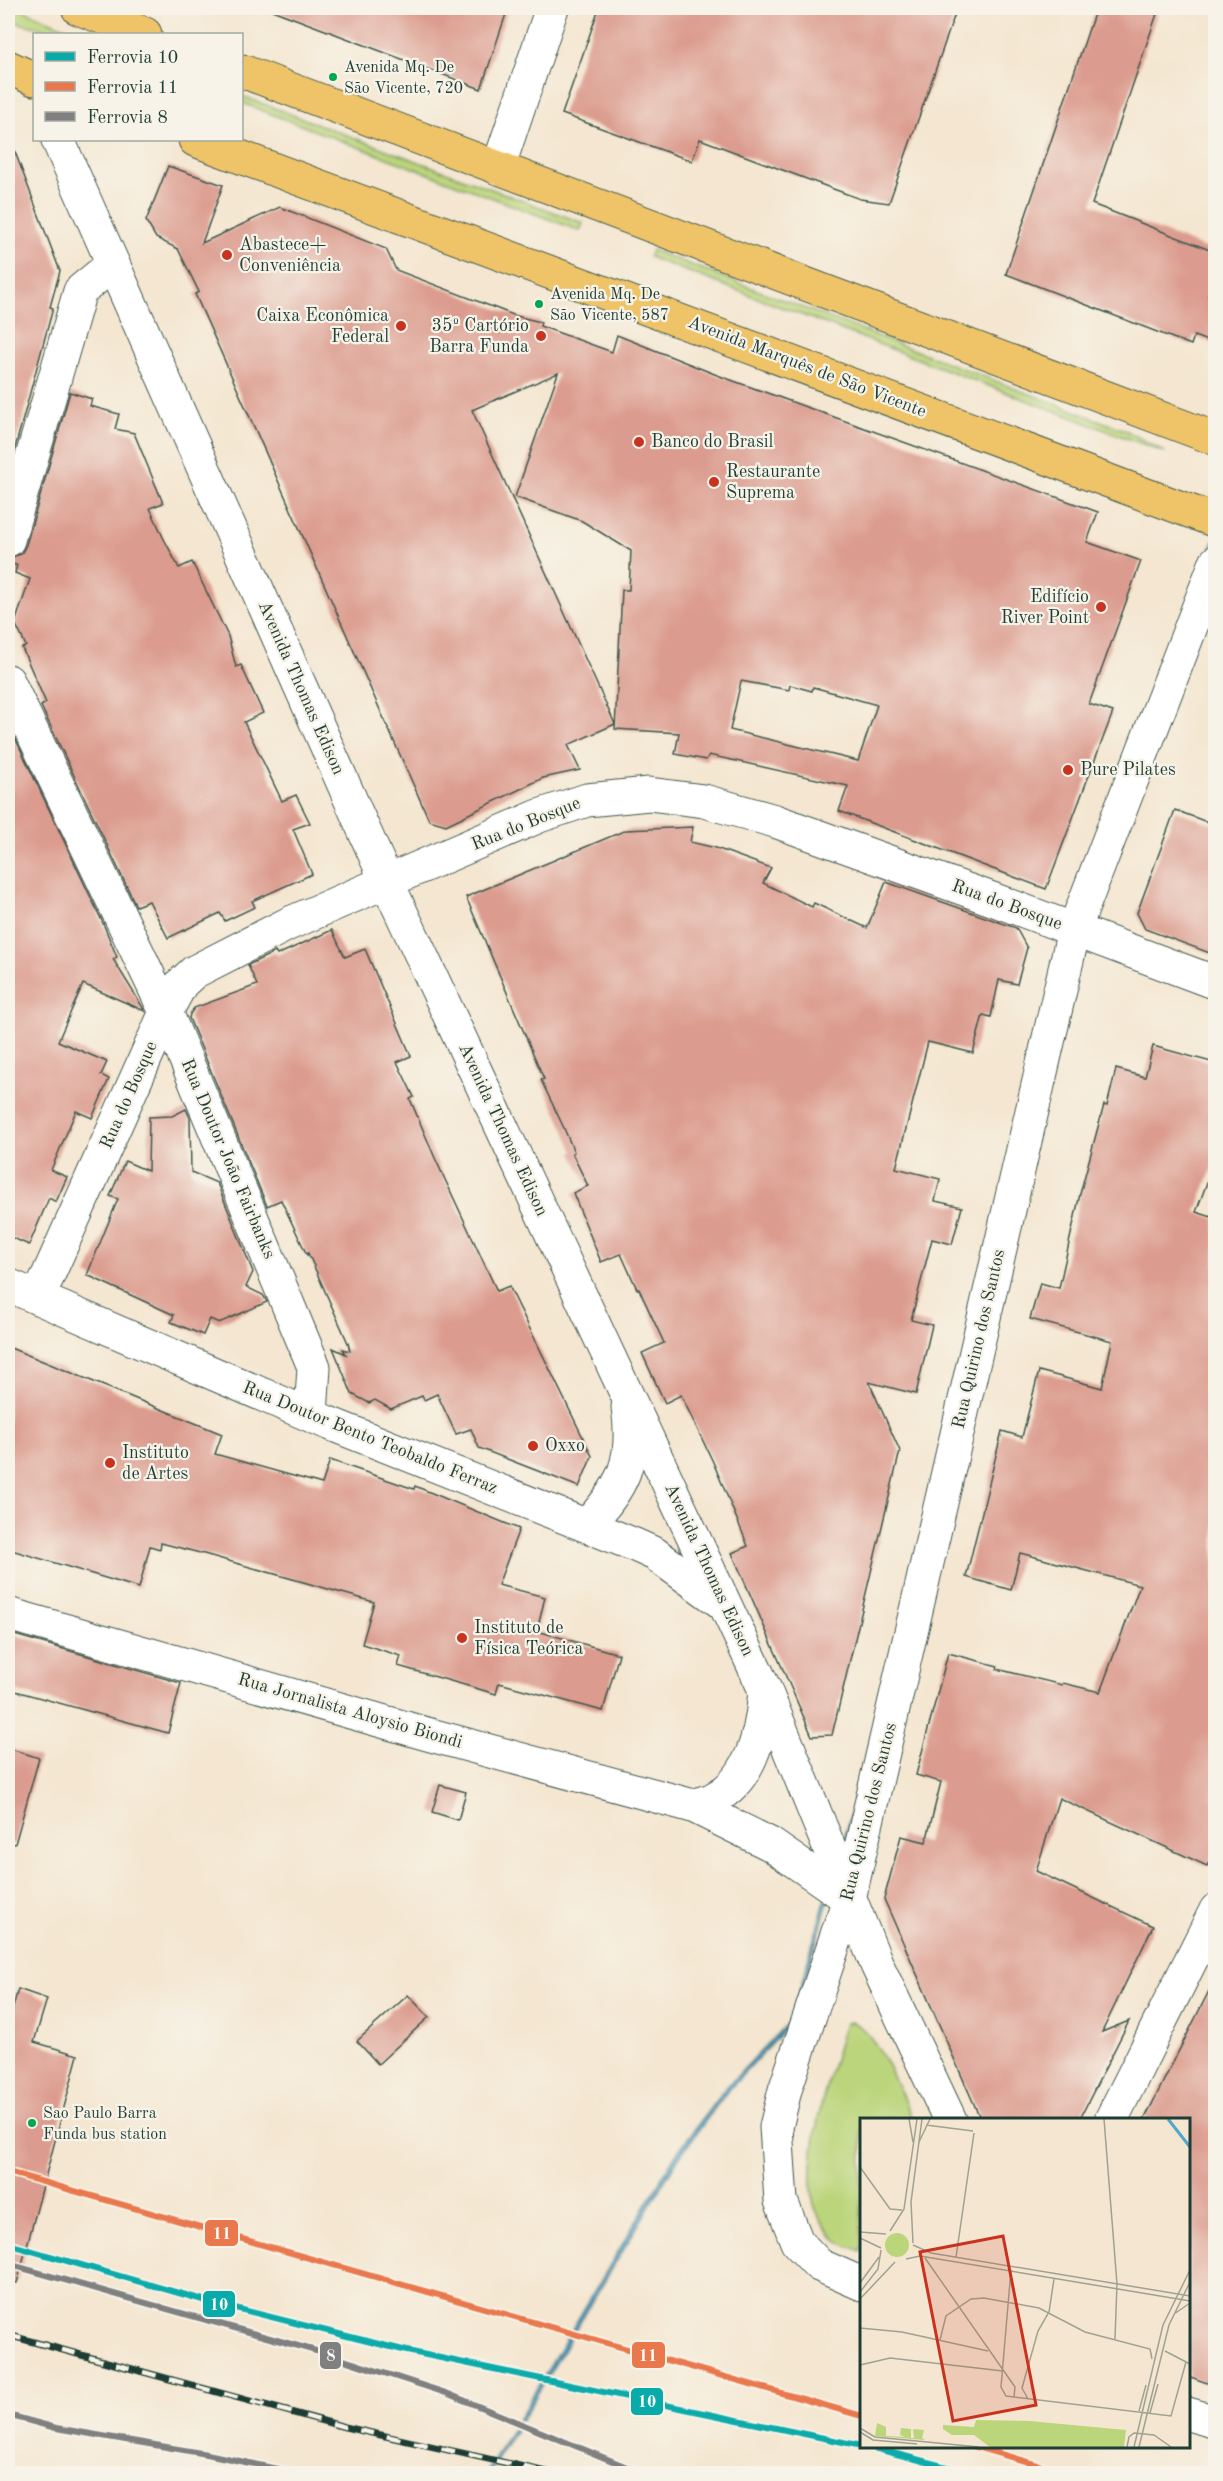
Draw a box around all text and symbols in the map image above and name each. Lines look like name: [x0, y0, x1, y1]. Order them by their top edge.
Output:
legend: [33, 33, 243, 141]
text: Ferrovia 10: [87, 49, 178, 67]
place label: Avenida Mq. De São Vicente, 720: [344, 60, 463, 97]
marker: Avenida Mq. De São Vicente, 720: [327, 71, 339, 83]
text: Ferrovia 11: [87, 79, 178, 97]
text: Ferrovia 8: [87, 109, 168, 127]
place label: Abastece+ Conveniência: [239, 236, 341, 275]
marker: Abastece+ Conveniência: [220, 248, 234, 262]
place label: Avenida Mq. De São Vicente, 587: [550, 287, 669, 324]
marker: Avenida Mq. De São Vicente, 587: [533, 298, 545, 310]
place label: Caixa Econômica Federal: [256, 307, 389, 346]
street label: Avenida Marquês de São Vicente: [685, 313, 929, 421]
place label: 35º Cartório Barra Funda: [429, 317, 529, 356]
marker: Caixa Econômica Federal: [394, 319, 408, 333]
marker: 35º Cartório Barra Funda: [534, 329, 548, 343]
place label: Banco do Brasil: [651, 433, 774, 451]
marker: Banco do Brasil: [632, 435, 646, 449]
place label: Restaurante Suprema: [726, 463, 820, 502]
marker: Restaurante Suprema: [707, 475, 721, 489]
place label: Edifício River Point: [1001, 588, 1089, 627]
street label: Avenida Thomas Edison: [255, 598, 348, 778]
marker: Edifício River Point: [1094, 600, 1108, 614]
place label: Pure Pilates: [1080, 761, 1176, 779]
marker: Pure Pilates: [1061, 763, 1075, 777]
street label: Rua do Bosque: [469, 794, 583, 854]
street label: Rua do Bosque: [949, 877, 1065, 933]
street label: Rua do Bosque: [97, 1038, 161, 1152]
street label: Avenida Thomas Edison: [455, 1041, 551, 1219]
street label: Rua Doutor João Fairbanks: [178, 1056, 278, 1262]
street label: Rua Quirino dos Santos: [950, 1247, 1008, 1430]
street label: Rua Doutor Bento Teobaldo Ferraz: [240, 1378, 500, 1498]
place label: Oxxo: [545, 1437, 585, 1455]
marker: Oxxo: [526, 1439, 540, 1453]
place label: Instituto de Artes: [122, 1444, 189, 1483]
marker: Instituto de Artes: [103, 1456, 117, 1470]
street label: Avenida Thomas Edison: [661, 1481, 757, 1659]
place label: Instituto de Física Teórica: [474, 1619, 583, 1658]
marker: Instituto de Física Teórica: [455, 1631, 469, 1645]
street label: Rua Jornalista Aloysio Biondi: [236, 1670, 464, 1752]
street label: Rua Quirino dos Santos: [838, 1721, 900, 1903]
place label: Sao Paulo Barra Funda bus station: [43, 2106, 167, 2143]
marker: Sao Paulo Barra Funda bus station: [26, 2117, 38, 2129]
inset map: [860, 2118, 1190, 2448]
line badge: 11: [204, 2219, 239, 2247]
text: 11: [213, 2227, 231, 2243]
line badge: 10: [202, 2290, 236, 2318]
text: 10: [210, 2298, 228, 2314]
line badge: 8: [319, 2341, 342, 2370]
line badge: 11: [631, 2341, 666, 2369]
text: 8: [326, 2349, 336, 2365]
text: 11: [639, 2349, 657, 2365]
line badge: 10: [630, 2387, 664, 2416]
text: 10: [638, 2395, 656, 2411]

